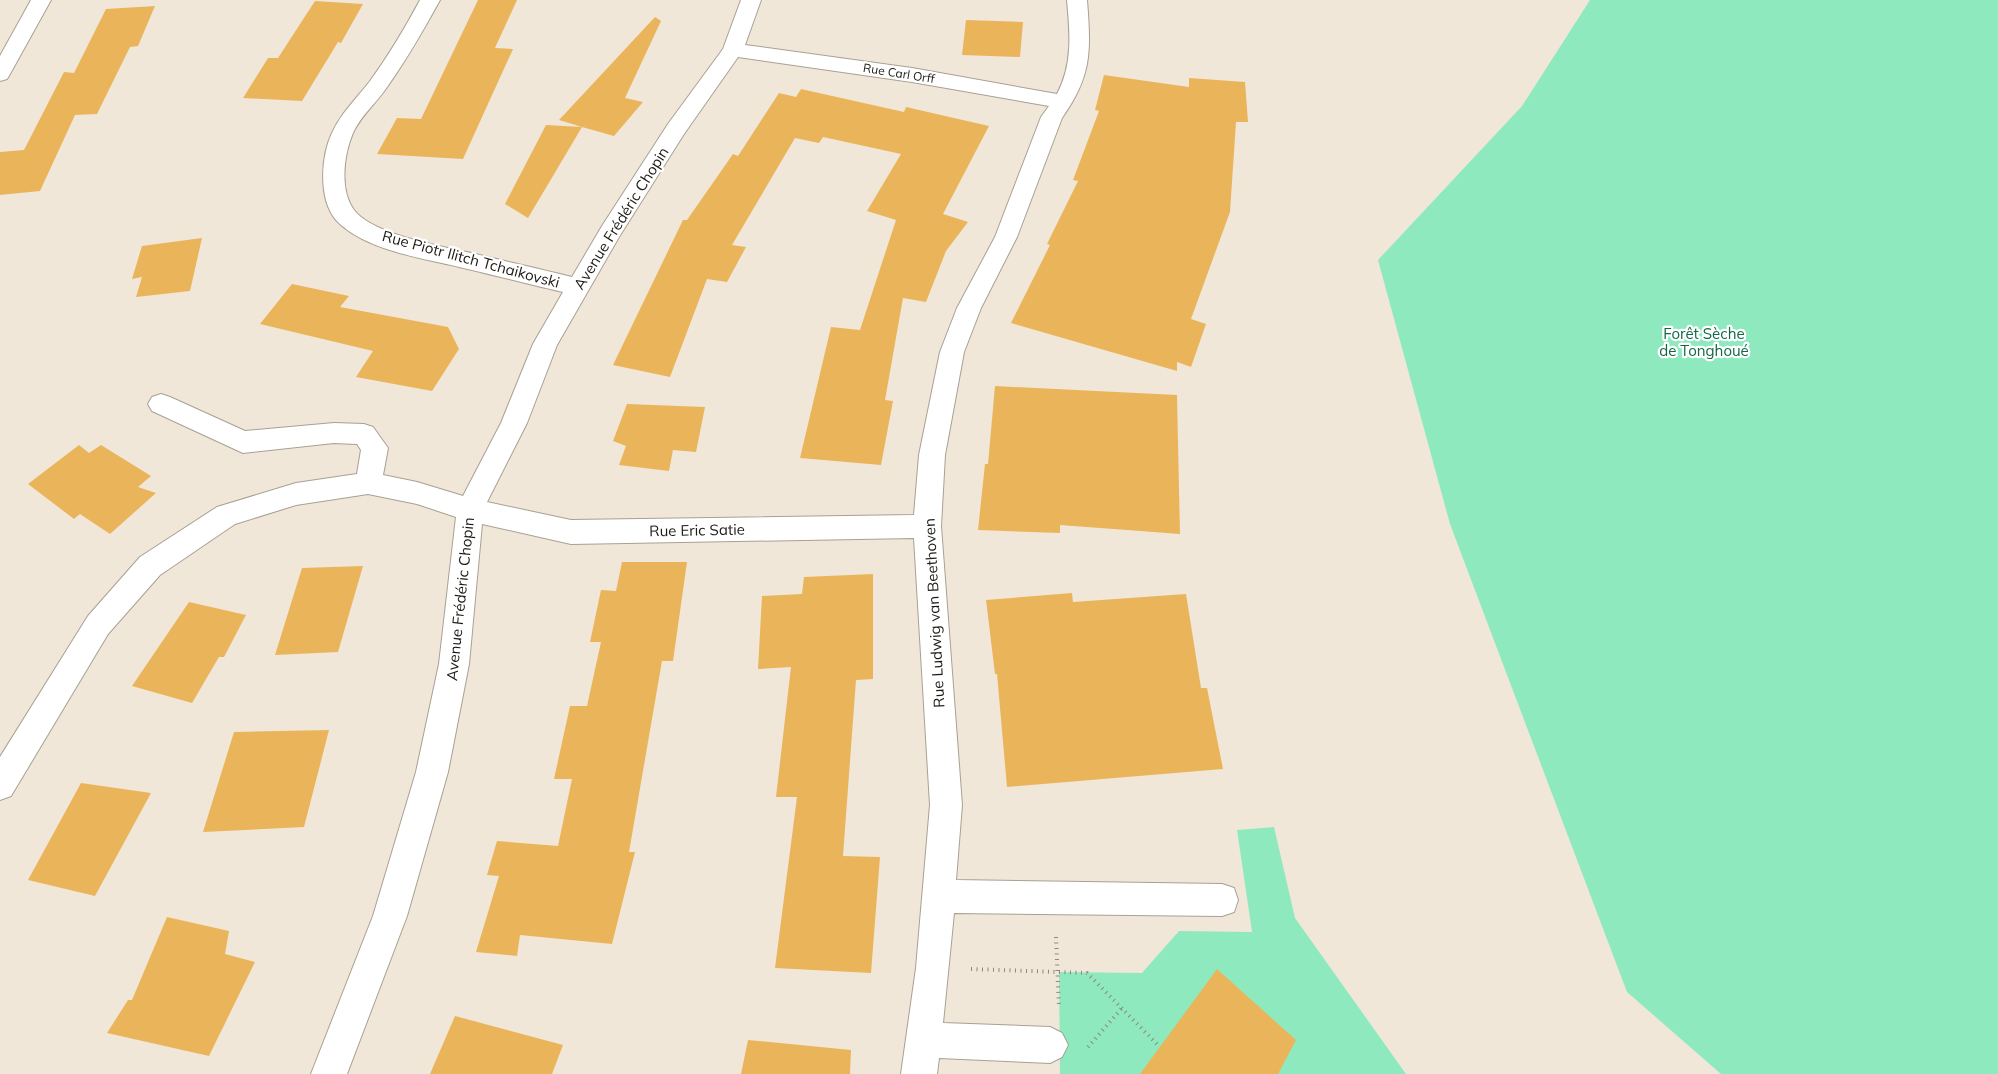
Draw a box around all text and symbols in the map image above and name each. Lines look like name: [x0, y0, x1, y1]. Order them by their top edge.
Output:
street label: Rue Carl Orff: [862, 60, 937, 86]
street label: Avenue Frédéric Chopin: [569, 143, 673, 293]
street label: Rue Piotr Ilitch Tchaikovski: [380, 226, 562, 292]
park label: Forêt Sèche de Tonghoué: [1659, 324, 1749, 360]
street label: Avenue Frédéric Chopin: [442, 516, 478, 682]
street label: Rue Ludwig van Beethoven: [920, 518, 948, 708]
street label: Rue Eric Satie: [649, 520, 745, 540]

